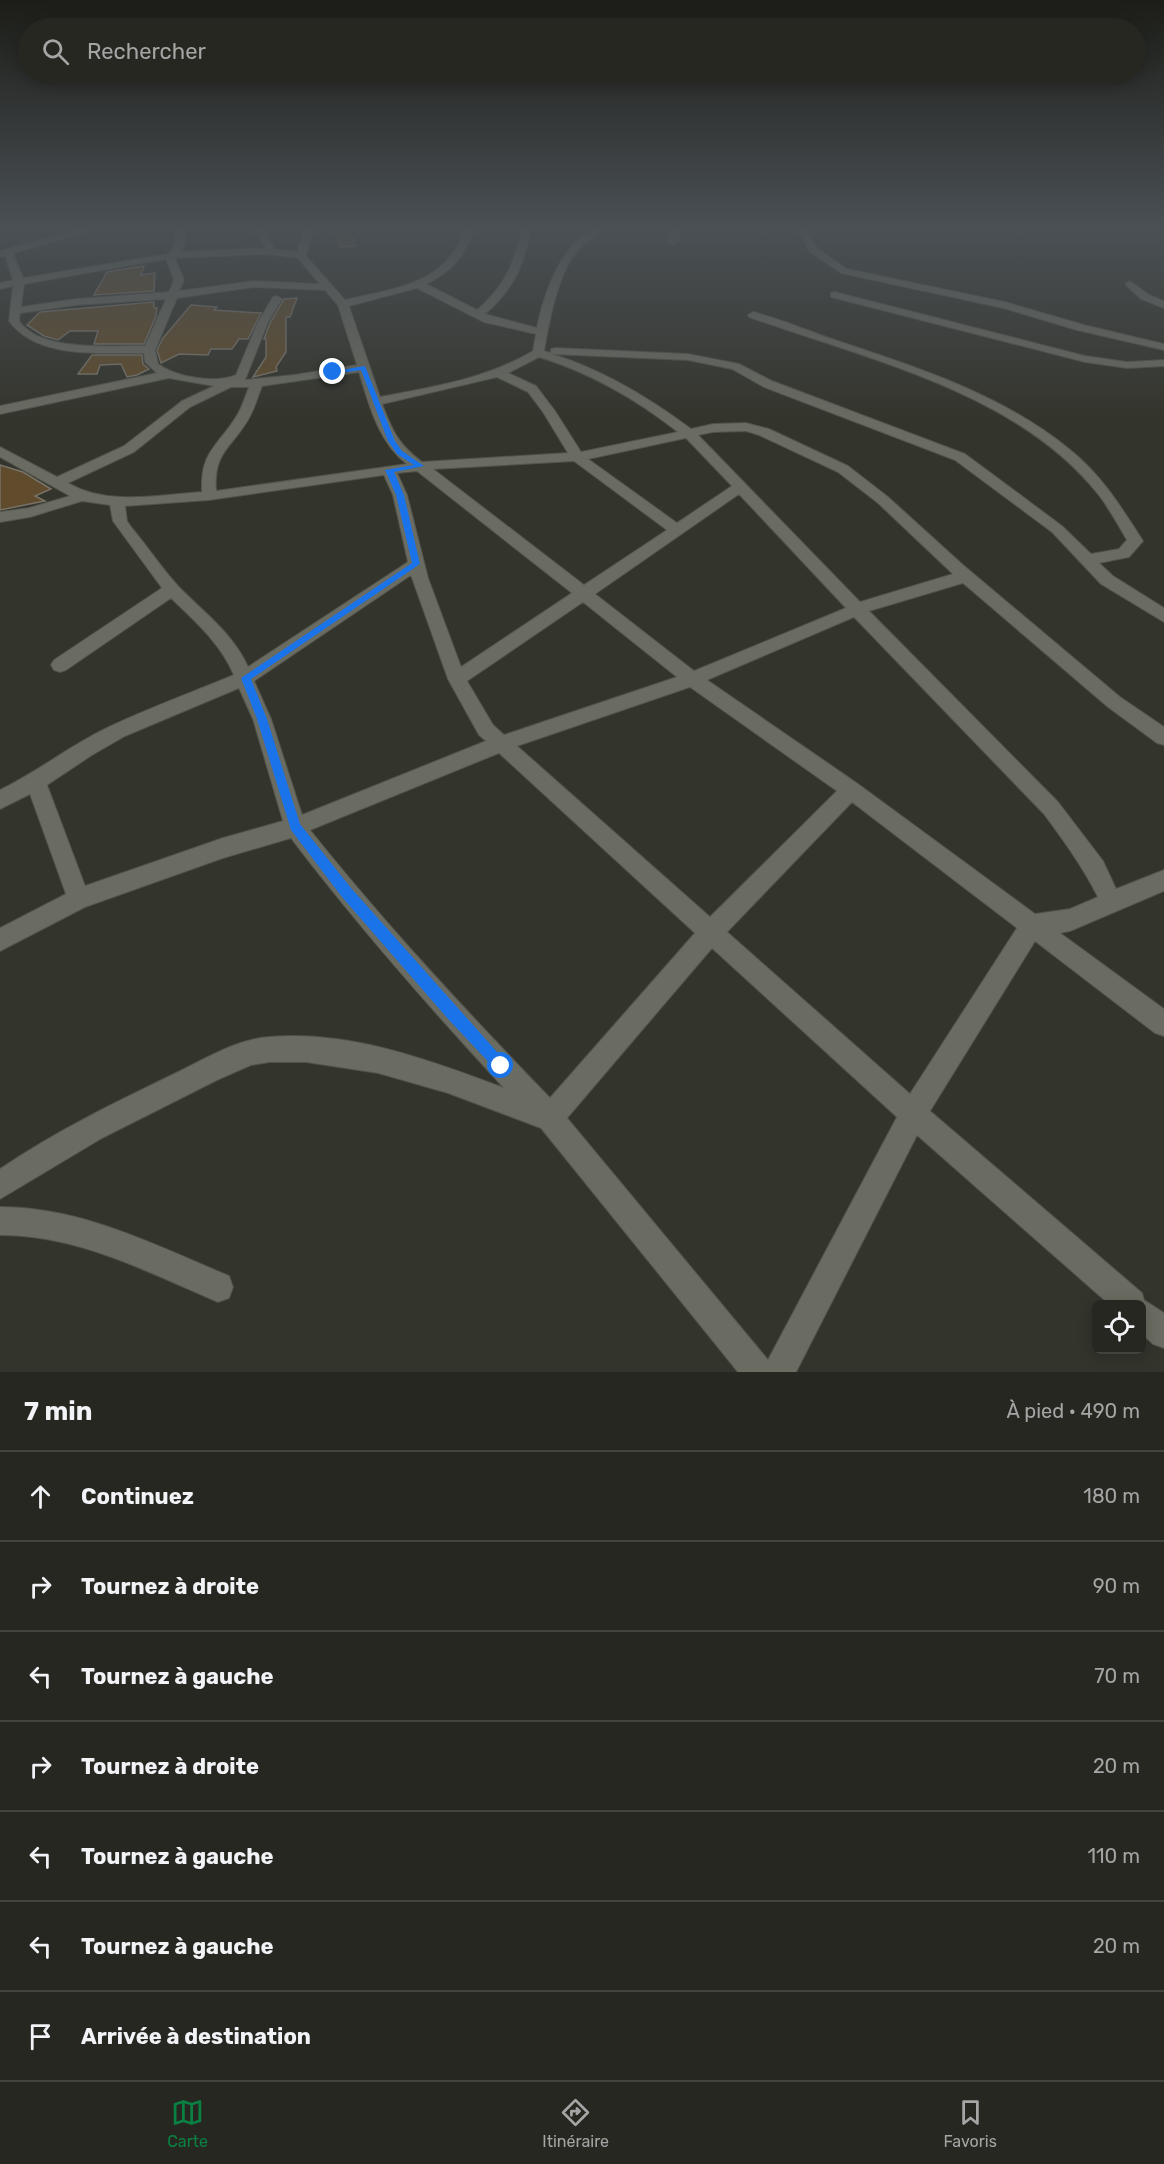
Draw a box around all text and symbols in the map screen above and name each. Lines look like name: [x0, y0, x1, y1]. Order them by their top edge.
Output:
search box: [18, 18, 1146, 84]
icon: search: [39, 35, 72, 68]
text: Rechercher: [87, 38, 206, 65]
route end: [319, 358, 345, 384]
route start: [487, 1052, 513, 1078]
map controls: [1092, 1300, 1146, 1354]
button: locate: [1092, 1300, 1146, 1354]
text: 7 min: [24, 1396, 92, 1427]
text: À pied · 490 m: [1006, 1399, 1140, 1423]
icon: ahead: [24, 1480, 57, 1513]
text: Continuez: [81, 1483, 194, 1510]
text: 180 m: [1083, 1484, 1140, 1508]
icon: right: [24, 1570, 57, 1603]
text: Tournez à droite: [81, 1573, 259, 1600]
text: 90 m: [1093, 1574, 1140, 1598]
icon: left: [24, 1660, 57, 1693]
text: Tournez à gauche: [81, 1663, 274, 1690]
text: 70 m: [1094, 1664, 1140, 1688]
icon: right: [24, 1750, 57, 1783]
text: Tournez à droite: [81, 1753, 259, 1780]
text: 20 m: [1093, 1754, 1140, 1778]
icon: left: [24, 1840, 57, 1873]
text: Tournez à gauche: [81, 1843, 274, 1870]
text: 110 m: [1088, 1844, 1140, 1868]
icon: left: [24, 1930, 57, 1963]
text: Tournez à gauche: [81, 1933, 274, 1960]
text: 20 m: [1093, 1934, 1140, 1958]
icon: arrive: [24, 2020, 57, 2053]
text: Arrivée à destination: [81, 2023, 311, 2050]
tab: Carte: [167, 2096, 208, 2151]
tab: Itinéraire: [542, 2096, 609, 2151]
tab: Favoris: [943, 2096, 997, 2151]

